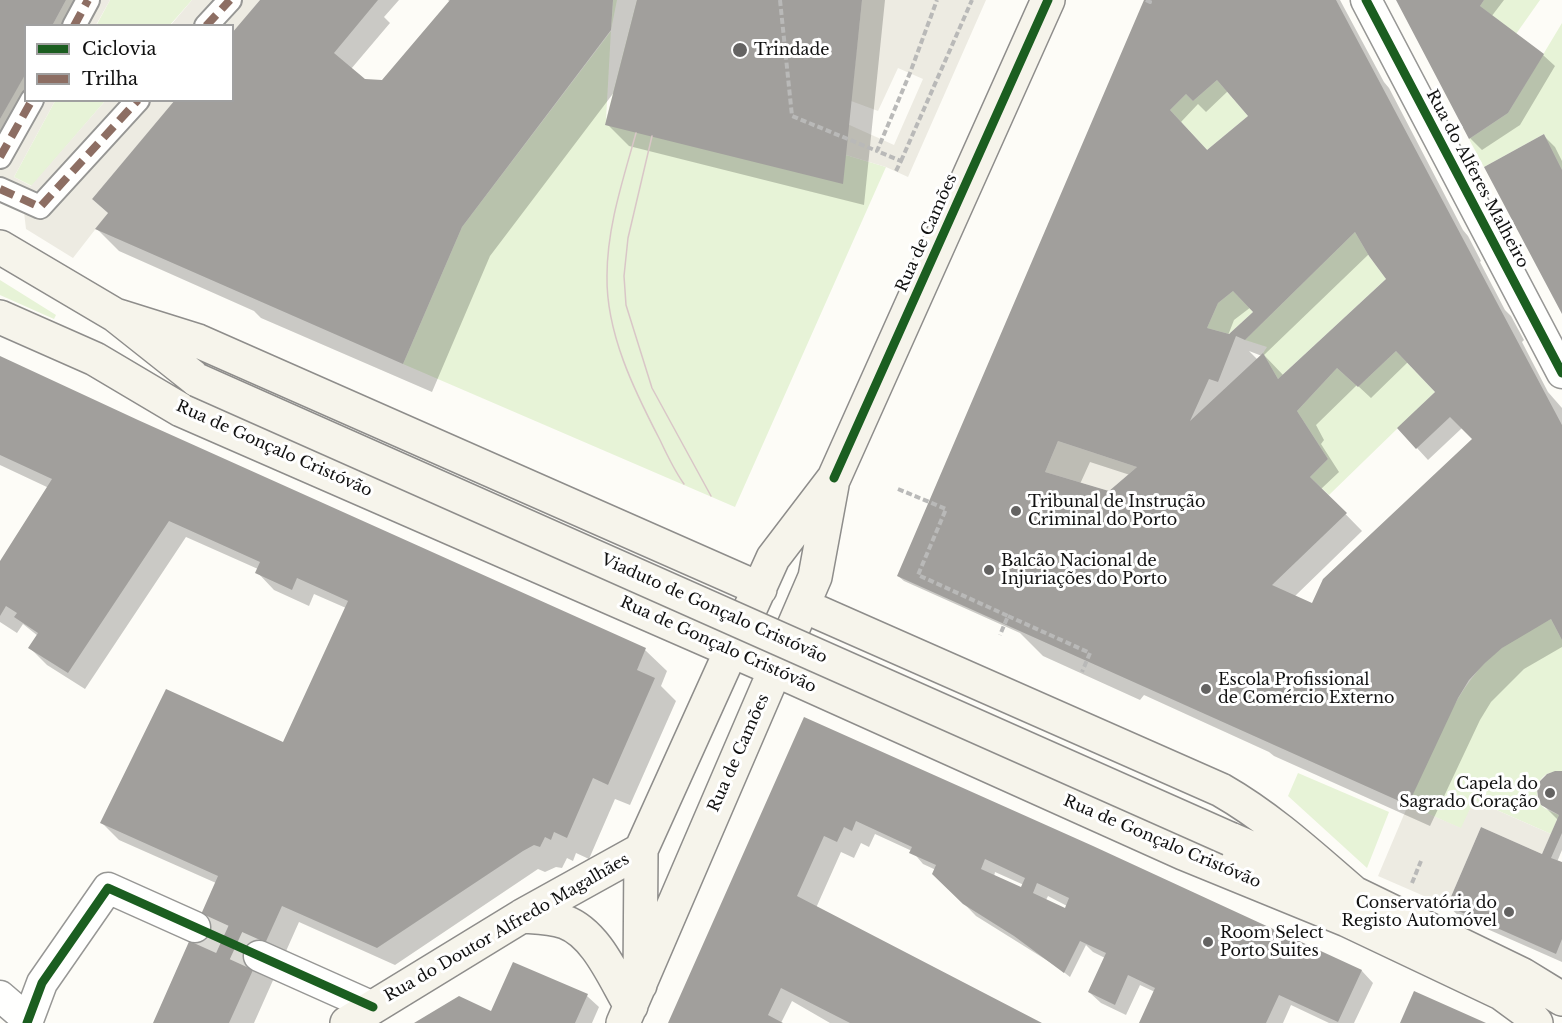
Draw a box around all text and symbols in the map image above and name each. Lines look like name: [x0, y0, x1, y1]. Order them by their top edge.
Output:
legend: [24, 24, 234, 102]
text: Ciclovia: [82, 38, 157, 60]
place label: Trindade: [754, 40, 829, 60]
marker: Trindade: [731, 41, 749, 59]
text: Trilha: [82, 68, 138, 90]
street label: Rua do Alferes Malheiro: [1422, 87, 1532, 271]
street label: Rua de Camões: [892, 171, 962, 295]
street label: Rua de Gonçalo Cristóvão: [173, 397, 375, 501]
place label: Tribunal de Instrução Criminal do Porto: [1028, 492, 1205, 530]
marker: Tribunal de Instrução Criminal do Porto: [1009, 504, 1023, 518]
street label: Viaduto de Gonçalo Cristóvão: [598, 550, 830, 668]
place label: Balcão Nacional de Injuriações do Porto: [1001, 551, 1167, 589]
marker: Balcão Nacional de Injuriações do Porto: [982, 563, 996, 577]
street label: Rua de Gonçalo Cristóvão: [617, 593, 819, 697]
place label: Escola Profissional de Comércio Externo: [1218, 670, 1394, 708]
marker: Escola Profissional de Comércio Externo: [1199, 682, 1213, 696]
street label: Rua de Camões: [704, 691, 774, 815]
place label: Capela do Sagrado Coração: [1399, 774, 1538, 812]
marker: Capela do Sagrado Coração: [1543, 786, 1557, 800]
street label: Rua de Gonçalo Cristóvão: [1060, 792, 1264, 892]
street label: Rua do Doutor Alfredo Magalhães: [381, 850, 633, 1006]
place label: Conservatória do Registo Automóvel: [1341, 893, 1497, 931]
marker: Conservatória do Registo Automóvel: [1502, 905, 1516, 919]
place label: Room Select Porto Suites: [1220, 923, 1324, 961]
marker: Room Select Porto Suites: [1201, 935, 1215, 949]

